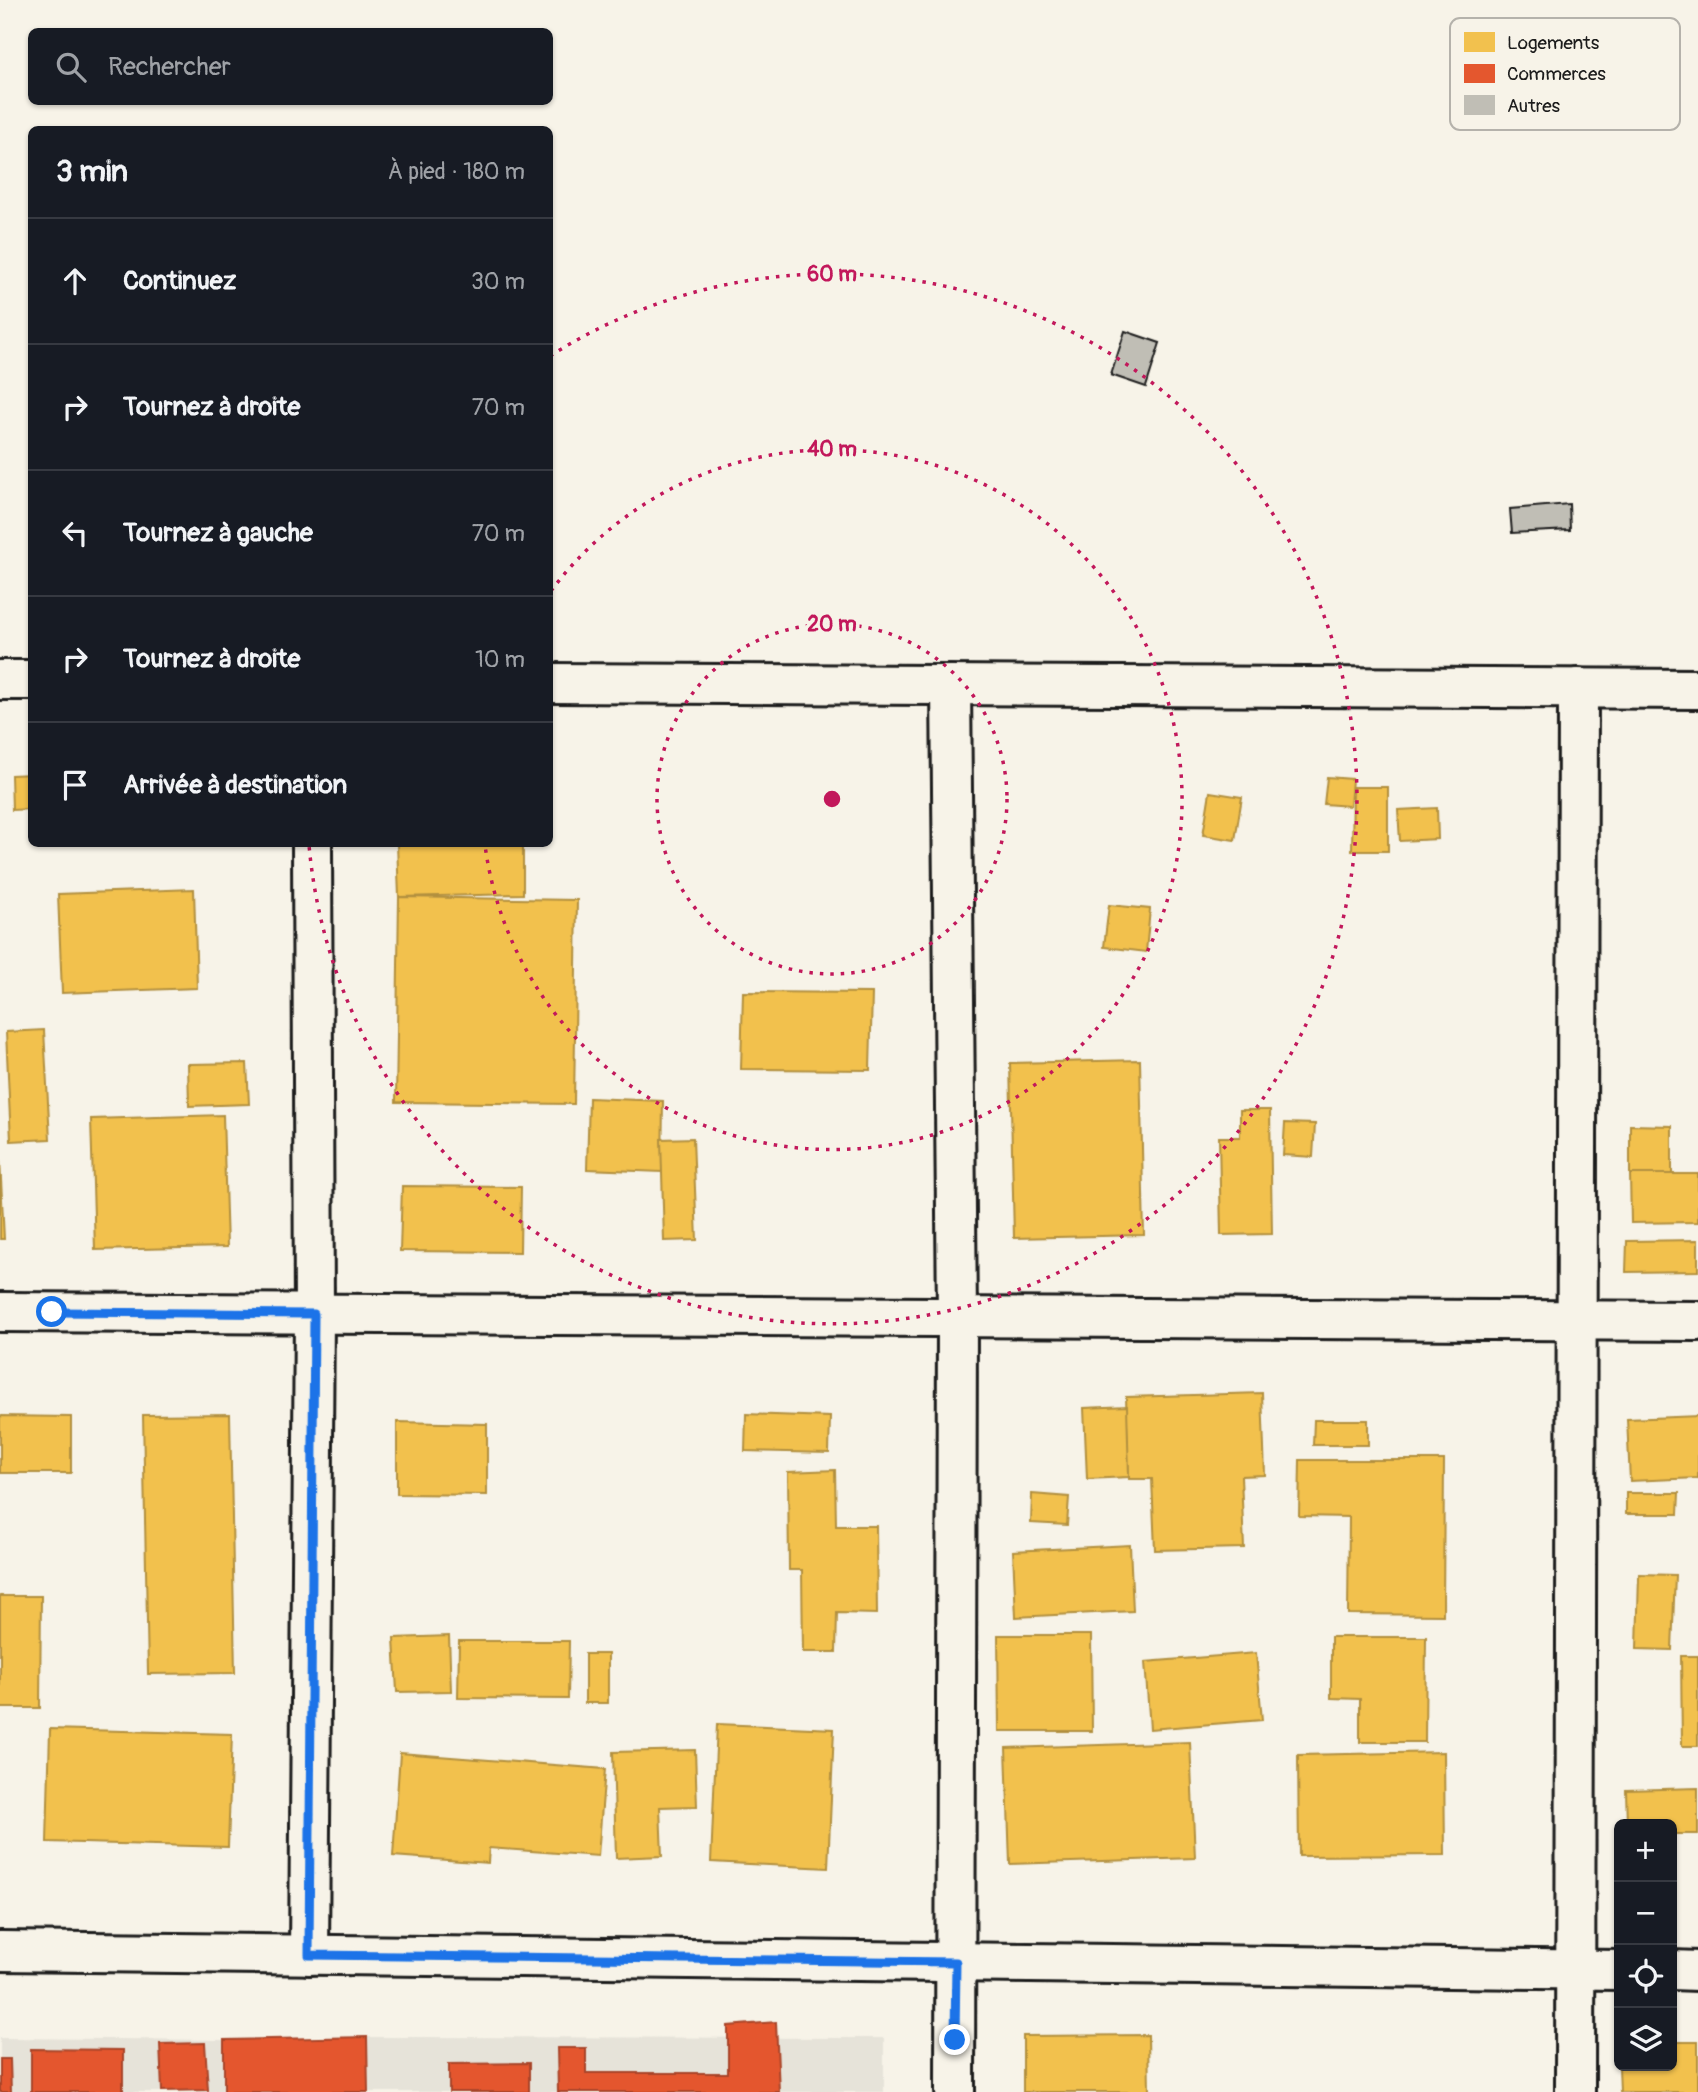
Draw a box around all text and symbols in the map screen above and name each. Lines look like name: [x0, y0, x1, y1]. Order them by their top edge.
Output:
legend: [1450, 18, 1680, 130]
search box: [28, 28, 553, 105]
text: Logements: [1507, 31, 1600, 55]
icon: search: [52, 48, 90, 86]
text: Rechercher: [108, 51, 231, 83]
text: Commerces: [1507, 62, 1606, 86]
text: Autres: [1507, 94, 1561, 118]
text: 3 min: [56, 153, 128, 190]
text: À pied · 180 m: [388, 157, 525, 186]
text: 60 m: [807, 261, 857, 288]
icon: ahead: [56, 262, 94, 300]
text: Continuez: [123, 265, 236, 297]
text: 30 m: [471, 267, 525, 296]
icon: right: [56, 388, 94, 426]
text: Tournez à droite: [123, 391, 300, 423]
text: 70 m: [472, 393, 525, 422]
text: 40 m: [807, 436, 857, 463]
icon: left: [56, 514, 94, 552]
text: Tournez à gauche: [123, 517, 313, 549]
text: 70 m: [472, 519, 525, 548]
text: 20 m: [807, 611, 857, 638]
icon: right: [56, 640, 94, 678]
text: Tournez à droite: [123, 643, 300, 675]
text: 10 m: [475, 645, 525, 674]
icon: arrive: [56, 766, 94, 804]
text: Arrivée à destination: [123, 769, 347, 801]
centre of rings: [820, 787, 844, 811]
route start: [36, 1296, 67, 1327]
map controls: [1614, 1819, 1677, 2071]
button: +: [1614, 1819, 1677, 1882]
button: −: [1614, 1882, 1677, 1945]
button: locate: [1614, 1945, 1677, 2008]
button: layers: [1614, 2008, 1677, 2071]
route end: [939, 2024, 970, 2055]

